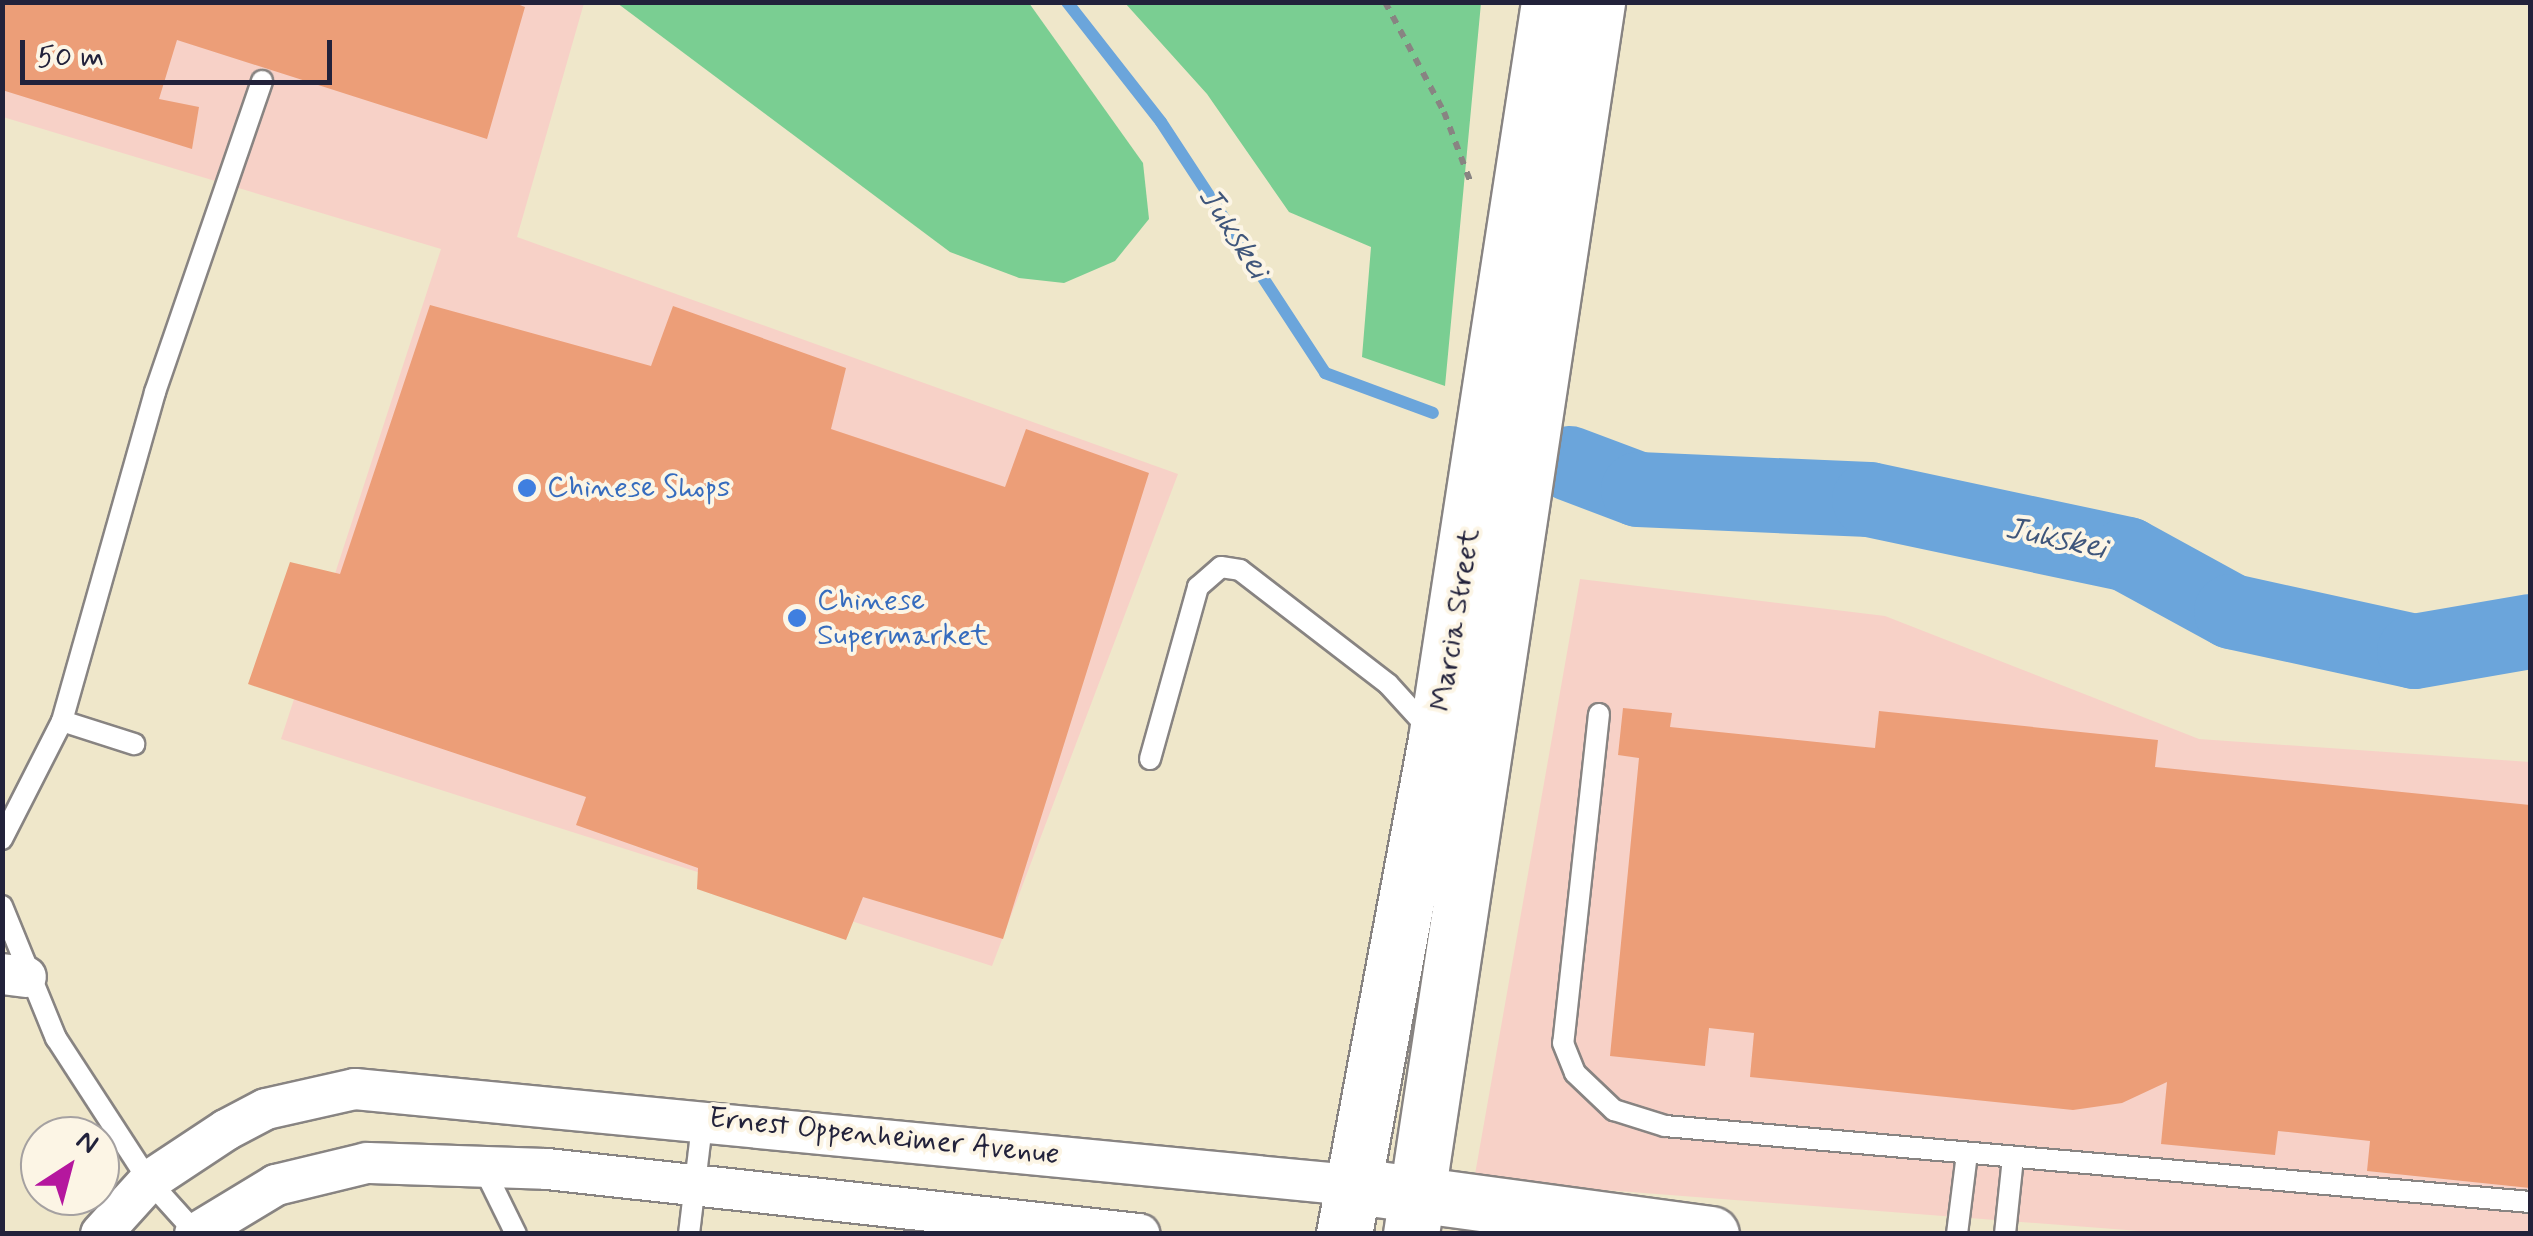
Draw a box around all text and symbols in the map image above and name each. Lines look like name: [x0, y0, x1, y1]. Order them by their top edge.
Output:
scale bar: [25, 20, 338, 82]
text: 50 m: [37, 38, 104, 77]
water label: Jukskei: [1189, 180, 1277, 286]
place label: Chinese Shops: [547, 470, 732, 506]
marker: Chinese Shops: [516, 477, 538, 499]
water label: Jukskei: [2002, 510, 2110, 568]
street label: Marcia Street: [1424, 526, 1488, 714]
place label: Chinese Supermarket: [817, 583, 988, 654]
marker: Chinese Supermarket: [786, 607, 808, 629]
street label: Ernest Oppenheimer Avenue: [704, 1100, 1064, 1174]
north arrow: [20, 1116, 120, 1216]
text: N: [68, 1122, 105, 1163]

